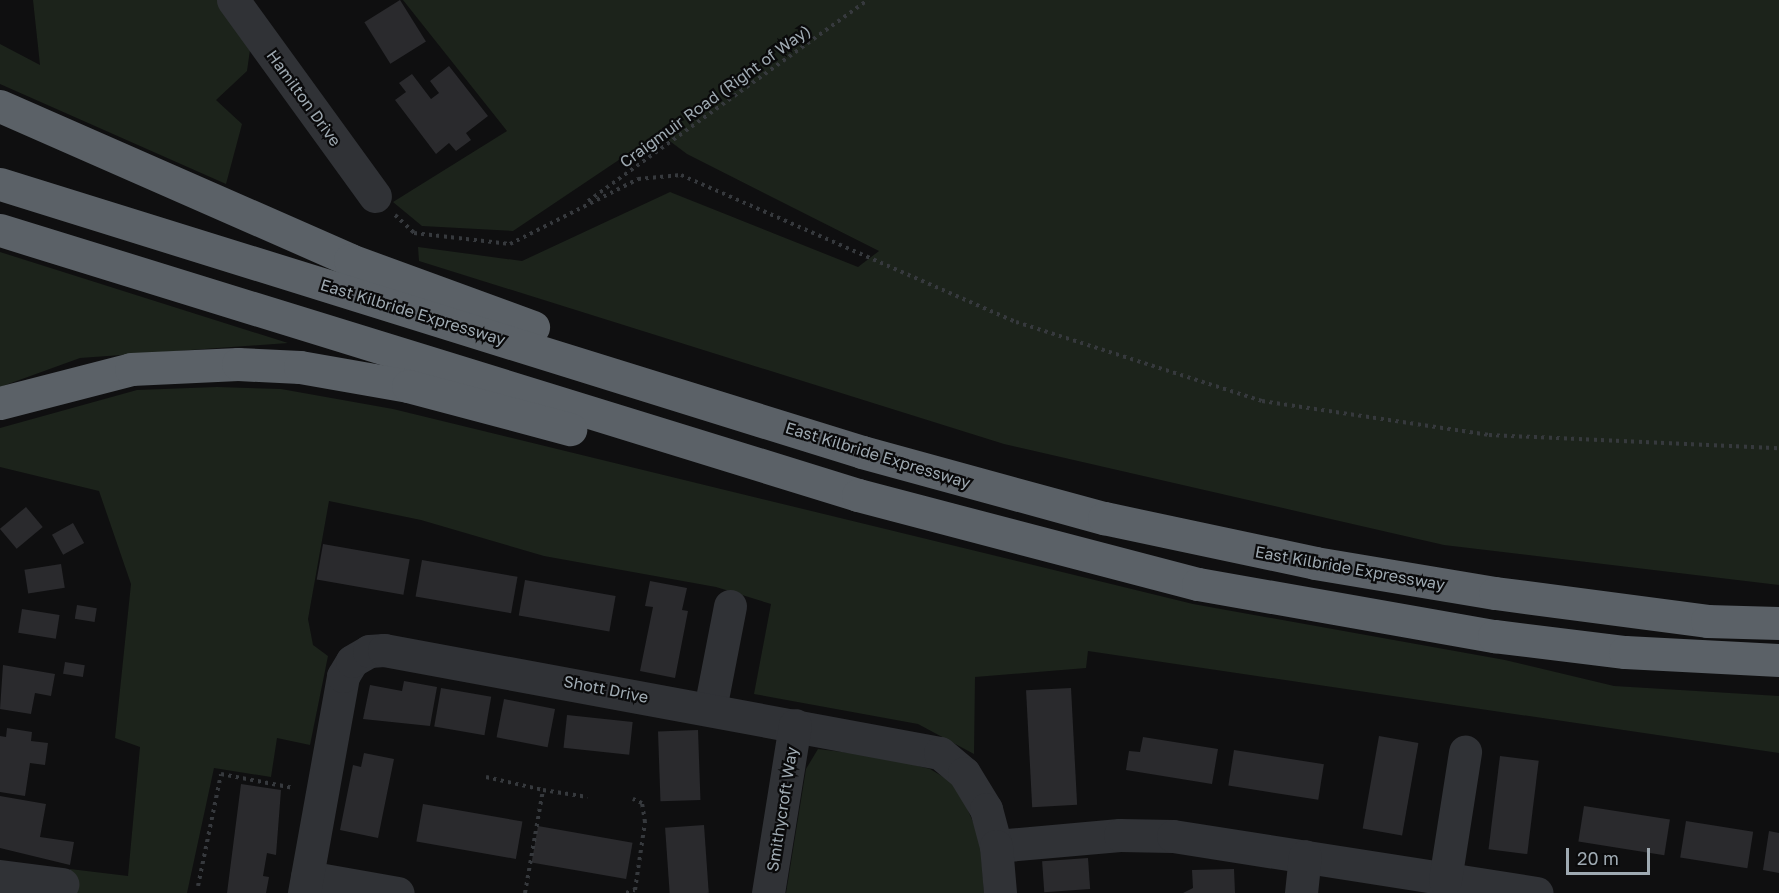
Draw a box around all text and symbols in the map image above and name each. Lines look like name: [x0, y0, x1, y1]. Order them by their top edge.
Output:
street label: Craigmuir Road (Right of Way): [616, 20, 814, 172]
street label: Hamilton Drive: [263, 46, 345, 150]
street label: East Kilbride Expressway: [318, 275, 508, 349]
street label: East Kilbride Expressway: [783, 418, 973, 492]
street label: East Kilbride Expressway: [1254, 542, 1446, 594]
street label: Shott Drive: [562, 671, 650, 707]
street label: Smithycroft Way: [763, 745, 801, 873]
scale bar: [1569, 836, 1653, 874]
text: 20 m: [1577, 847, 1619, 869]

